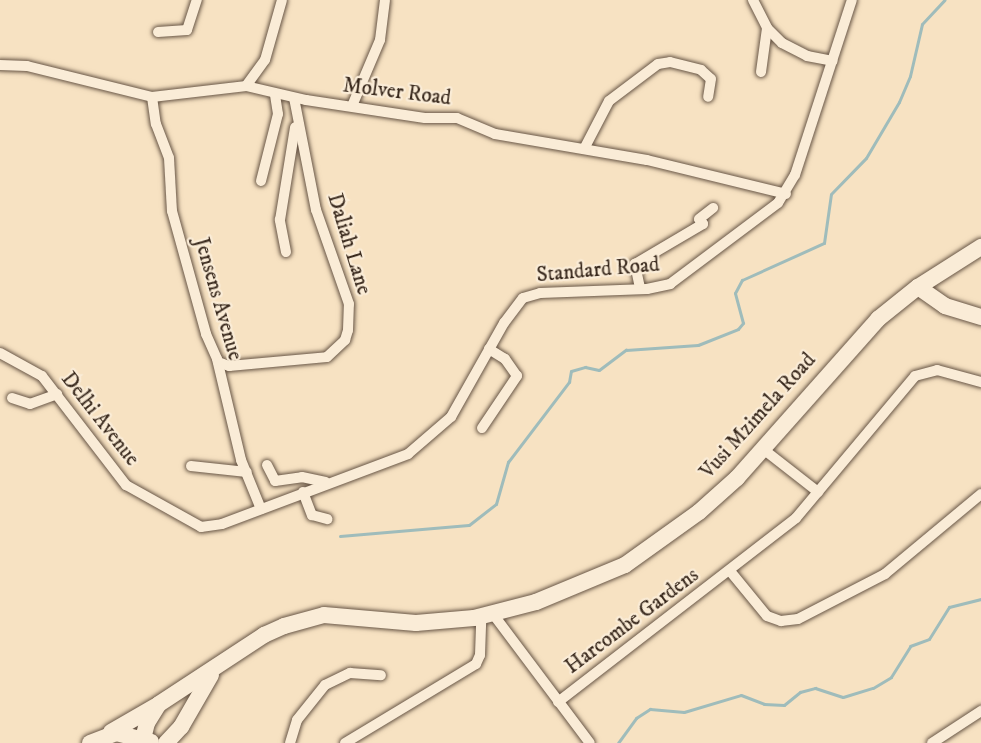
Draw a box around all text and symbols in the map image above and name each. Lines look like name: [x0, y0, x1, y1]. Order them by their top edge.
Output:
street label: Molver Road: [341, 73, 453, 111]
street label: Daliah Lane: [322, 190, 376, 298]
street label: Jensens Avenue: [188, 235, 248, 363]
street label: Standard Road: [536, 252, 660, 288]
street label: Vusi Mzimela Road: [695, 348, 821, 484]
street label: Delhi Avenue: [56, 367, 144, 471]
street label: Harcombe Gardens: [560, 563, 704, 679]

